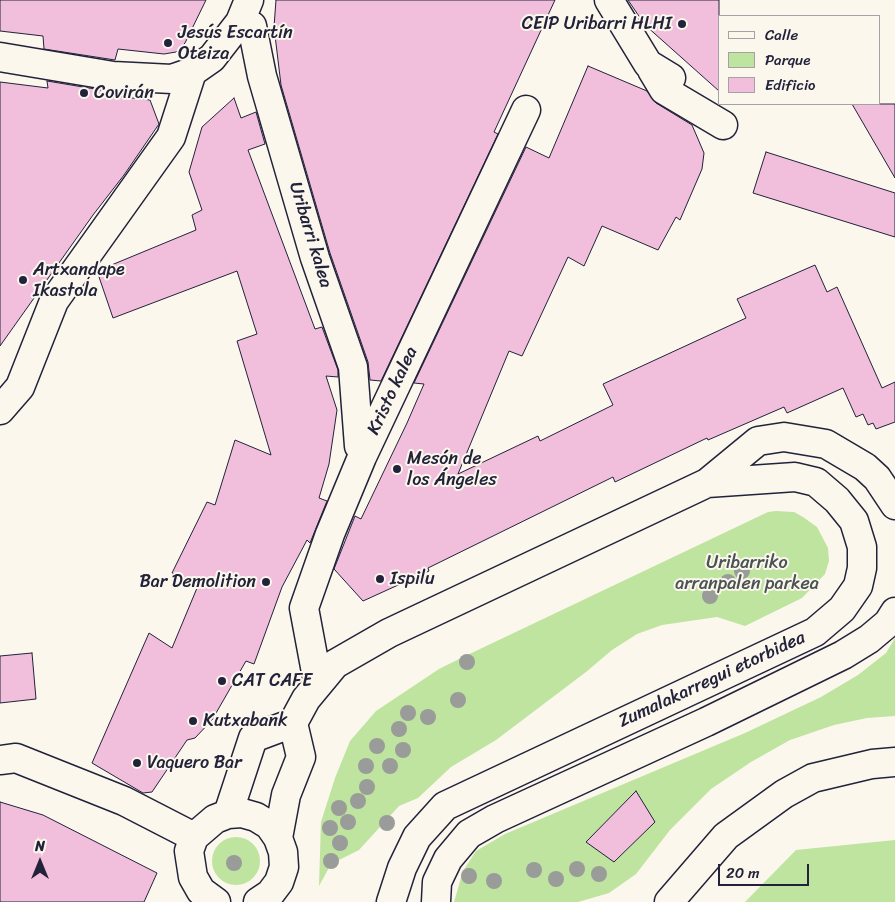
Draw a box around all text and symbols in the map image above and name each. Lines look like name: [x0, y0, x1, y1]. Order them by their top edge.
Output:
place label: CEIP Uribarri HLHI: [522, 13, 672, 35]
legend: [718, 15, 880, 105]
marker: CEIP Uribarri HLHI: [676, 18, 688, 30]
place label: Jesús Escartín Oteiza: [178, 22, 293, 64]
text: Calle: [765, 22, 798, 48]
marker: Jesús Escartín Oteiza: [162, 37, 174, 49]
text: Parque: [765, 47, 810, 73]
text: Edificio: [765, 72, 816, 98]
place label: Covirán: [94, 82, 154, 104]
marker: Covirán: [78, 87, 90, 99]
street label: Uribarri kalea: [284, 180, 336, 290]
place label: Artxandape Ikastola: [33, 259, 125, 302]
marker: Artxandape Ikastola: [17, 274, 29, 286]
street label: Kristo kalea: [363, 344, 423, 438]
place label: Mesón de los Ángeles: [407, 448, 497, 490]
marker: Mesón de los Ángeles: [391, 463, 403, 475]
park label: Uribarriko arranpalen parkea: [675, 552, 819, 594]
place label: Ispilu: [390, 568, 435, 590]
place label: Bar Demolition: [139, 571, 256, 593]
marker: Ispilu: [374, 573, 386, 585]
marker: Bar Demolition: [260, 576, 272, 588]
street label: Zumalakarregui etorbidea: [615, 627, 809, 733]
place label: CAT CAFE: [232, 670, 312, 692]
marker: CAT CAFE: [216, 675, 228, 687]
place label: Kutxabank: [203, 710, 288, 732]
marker: Kutxabank: [187, 715, 199, 727]
place label: Vaquero Bar: [147, 752, 242, 774]
marker: Vaquero Bar: [131, 757, 143, 769]
text: N: [35, 834, 45, 859]
north arrow: [15, 837, 65, 887]
scale bar: [720, 854, 811, 886]
text: 20 m: [726, 860, 760, 886]

